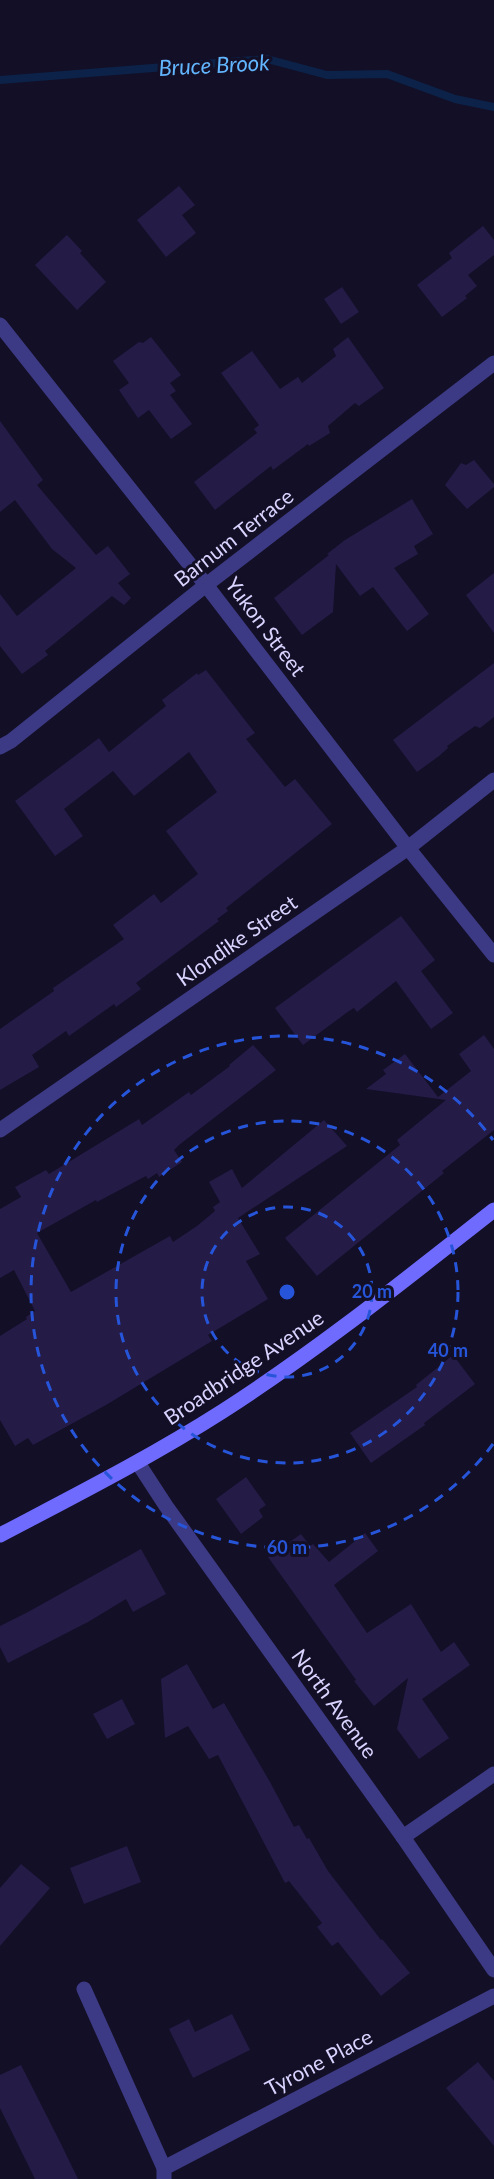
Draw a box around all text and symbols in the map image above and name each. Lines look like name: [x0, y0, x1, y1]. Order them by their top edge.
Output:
water label: Bruce Brook: [158, 48, 271, 81]
street label: Barnum Terrace: [169, 483, 298, 591]
street label: Yukon Street: [221, 572, 312, 681]
street label: Klondike Street: [171, 889, 301, 990]
text: 20 m: [352, 1280, 392, 1302]
centre of rings: [277, 1282, 297, 1302]
street label: Broadbridge Avenue: [159, 1304, 328, 1429]
text: 40 m: [428, 1339, 468, 1361]
text: 60 m: [267, 1536, 307, 1558]
street label: North Avenue: [287, 1644, 383, 1763]
street label: Tyrone Place: [261, 2023, 376, 2100]

